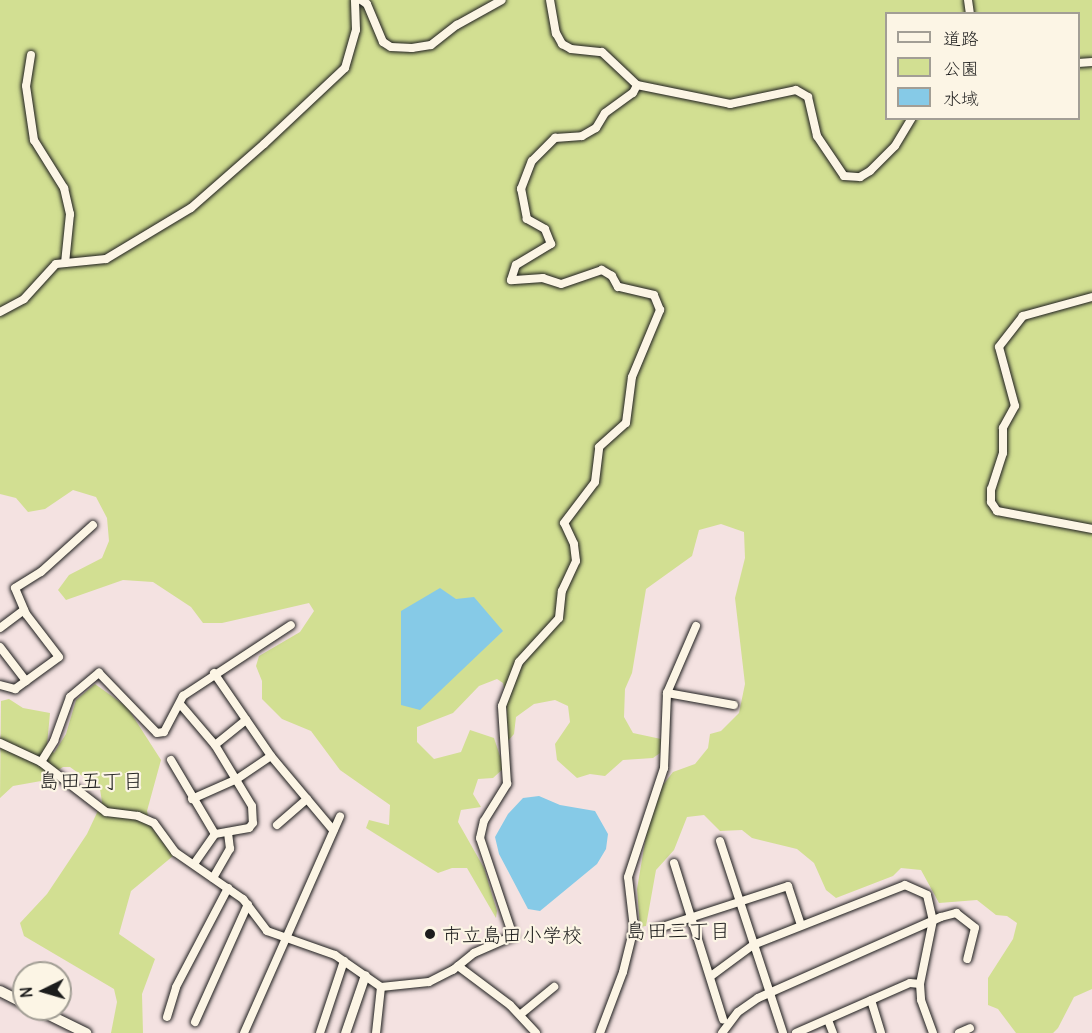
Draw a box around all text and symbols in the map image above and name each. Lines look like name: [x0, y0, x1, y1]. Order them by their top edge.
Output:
legend: [885, 12, 1080, 120]
text: 道路: [943, 27, 979, 50]
text: 公園: [943, 57, 979, 80]
text: 水域: [943, 87, 979, 110]
district label: 島田五丁目: [39, 768, 143, 794]
district label: 島田三丁目: [626, 918, 730, 944]
place label: 市立島田小学校: [442, 922, 582, 946]
marker: 市立島田小学校: [423, 927, 437, 941]
north arrow: [12, 961, 72, 1021]
text: N: [16, 986, 37, 999]

